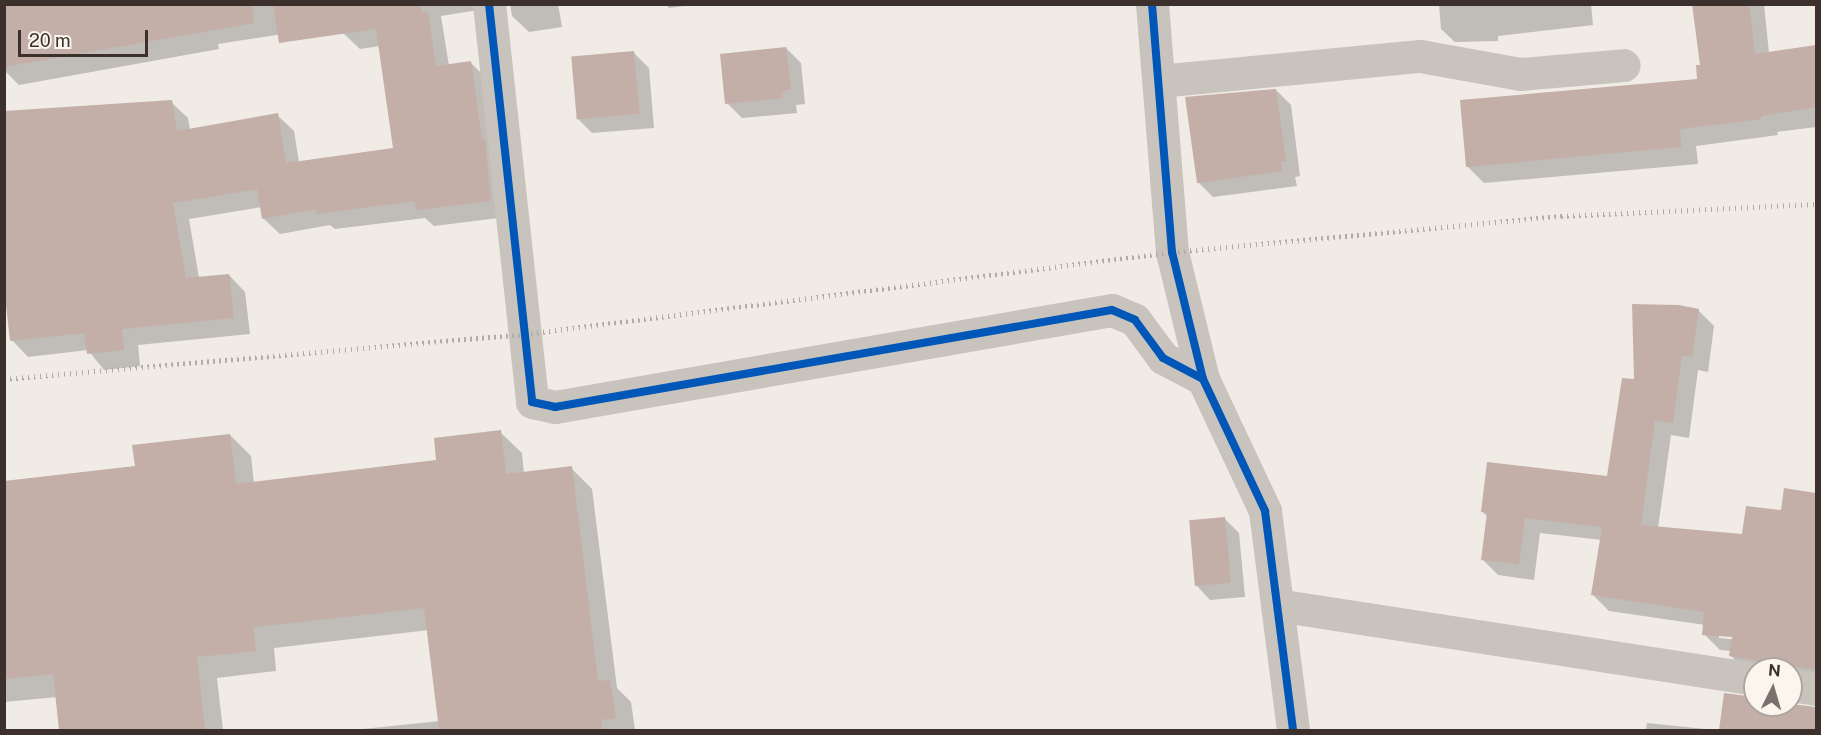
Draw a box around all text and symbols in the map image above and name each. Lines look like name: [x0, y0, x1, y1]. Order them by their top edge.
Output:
scale bar: [21, 18, 152, 56]
text: 20 m: [29, 30, 71, 51]
north arrow: [1743, 657, 1803, 717]
text: N: [1767, 661, 1781, 681]

